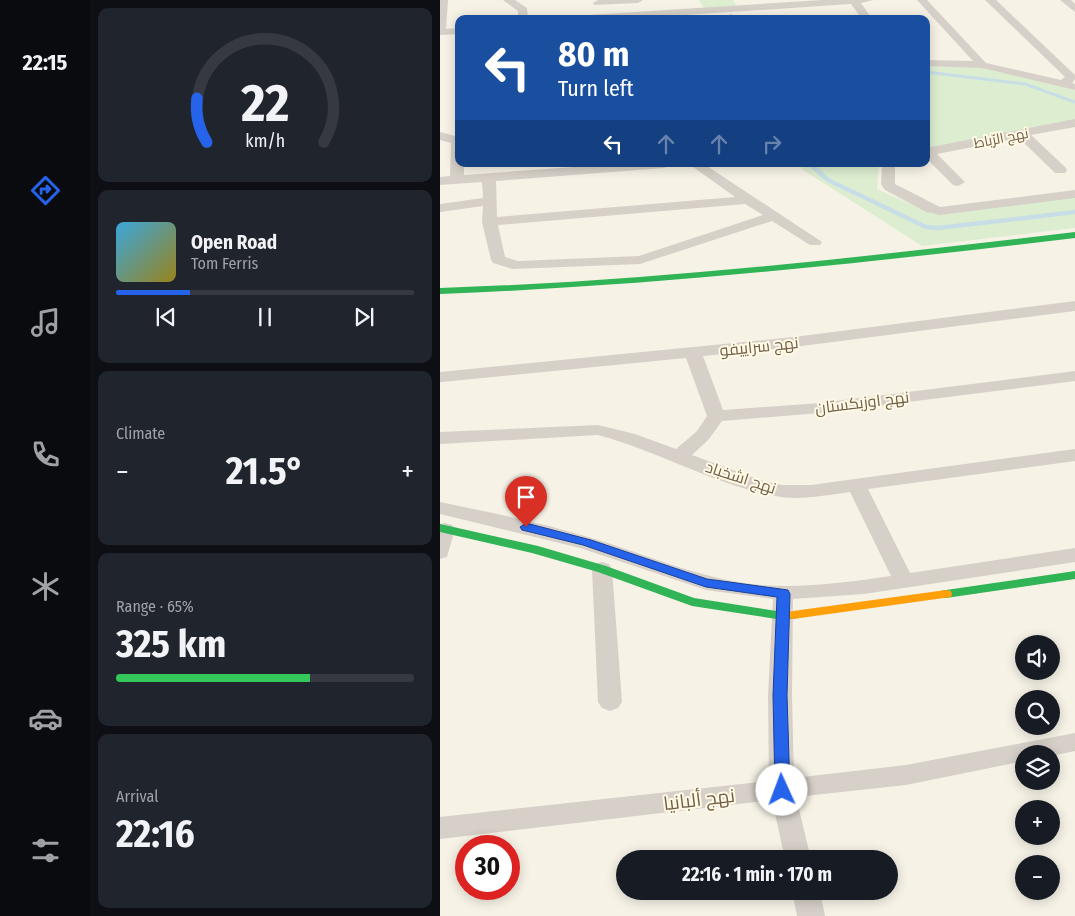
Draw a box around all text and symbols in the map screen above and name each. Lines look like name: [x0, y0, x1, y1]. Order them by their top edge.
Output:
text: 80 m: [558, 33, 630, 75]
icon: left: [475, 35, 540, 100]
text: 22:15: [23, 49, 67, 76]
text: 22: [240, 72, 289, 135]
text: Turn left: [558, 75, 634, 102]
street label: نهج الرّباط: [972, 125, 1030, 152]
text: km/h: [245, 130, 285, 152]
icon: left: [599, 130, 627, 158]
icon: ahead: [652, 130, 680, 158]
icon: ahead: [705, 130, 733, 158]
icon: right: [758, 130, 786, 158]
icon: directions: [28, 173, 63, 208]
text: Open Road: [191, 231, 277, 254]
text: Tom Ferris: [191, 254, 258, 273]
icon: previous: [152, 303, 180, 331]
icon: pause: [251, 303, 279, 331]
icon: next: [350, 303, 378, 331]
icon: music: [28, 305, 63, 340]
street label: نهج سراييفو: [719, 333, 800, 362]
street label: نهج اوزبكستان: [814, 387, 910, 420]
text: Climate: [116, 424, 165, 443]
icon: phone: [28, 437, 63, 472]
text: 21.5°: [226, 448, 304, 494]
text: −: [116, 455, 129, 488]
text: +: [401, 455, 414, 488]
street label: نهج اشخباد: [703, 457, 778, 500]
pin: [505, 476, 547, 527]
icon: arrive: [512, 483, 540, 511]
icon: climate: [28, 569, 63, 604]
text: Range · 65%: [116, 597, 194, 616]
text: 325 km: [116, 621, 226, 667]
map controls: [1015, 635, 1060, 900]
button: sound: [1015, 635, 1060, 680]
button: search: [1015, 690, 1060, 735]
icon: car: [28, 701, 63, 736]
button: layers: [1015, 745, 1060, 790]
position arrow: [755, 763, 807, 815]
street label: نهج ألبانيا: [662, 784, 736, 817]
text: Arrival: [116, 787, 158, 806]
button: +: [1015, 800, 1060, 845]
text: 22:16: [116, 811, 195, 857]
icon: filters: [28, 833, 63, 868]
speed limit sign: 30: [455, 835, 520, 900]
button: −: [1015, 855, 1060, 900]
text: 22:16 · 1 min · 170 m: [682, 863, 832, 886]

